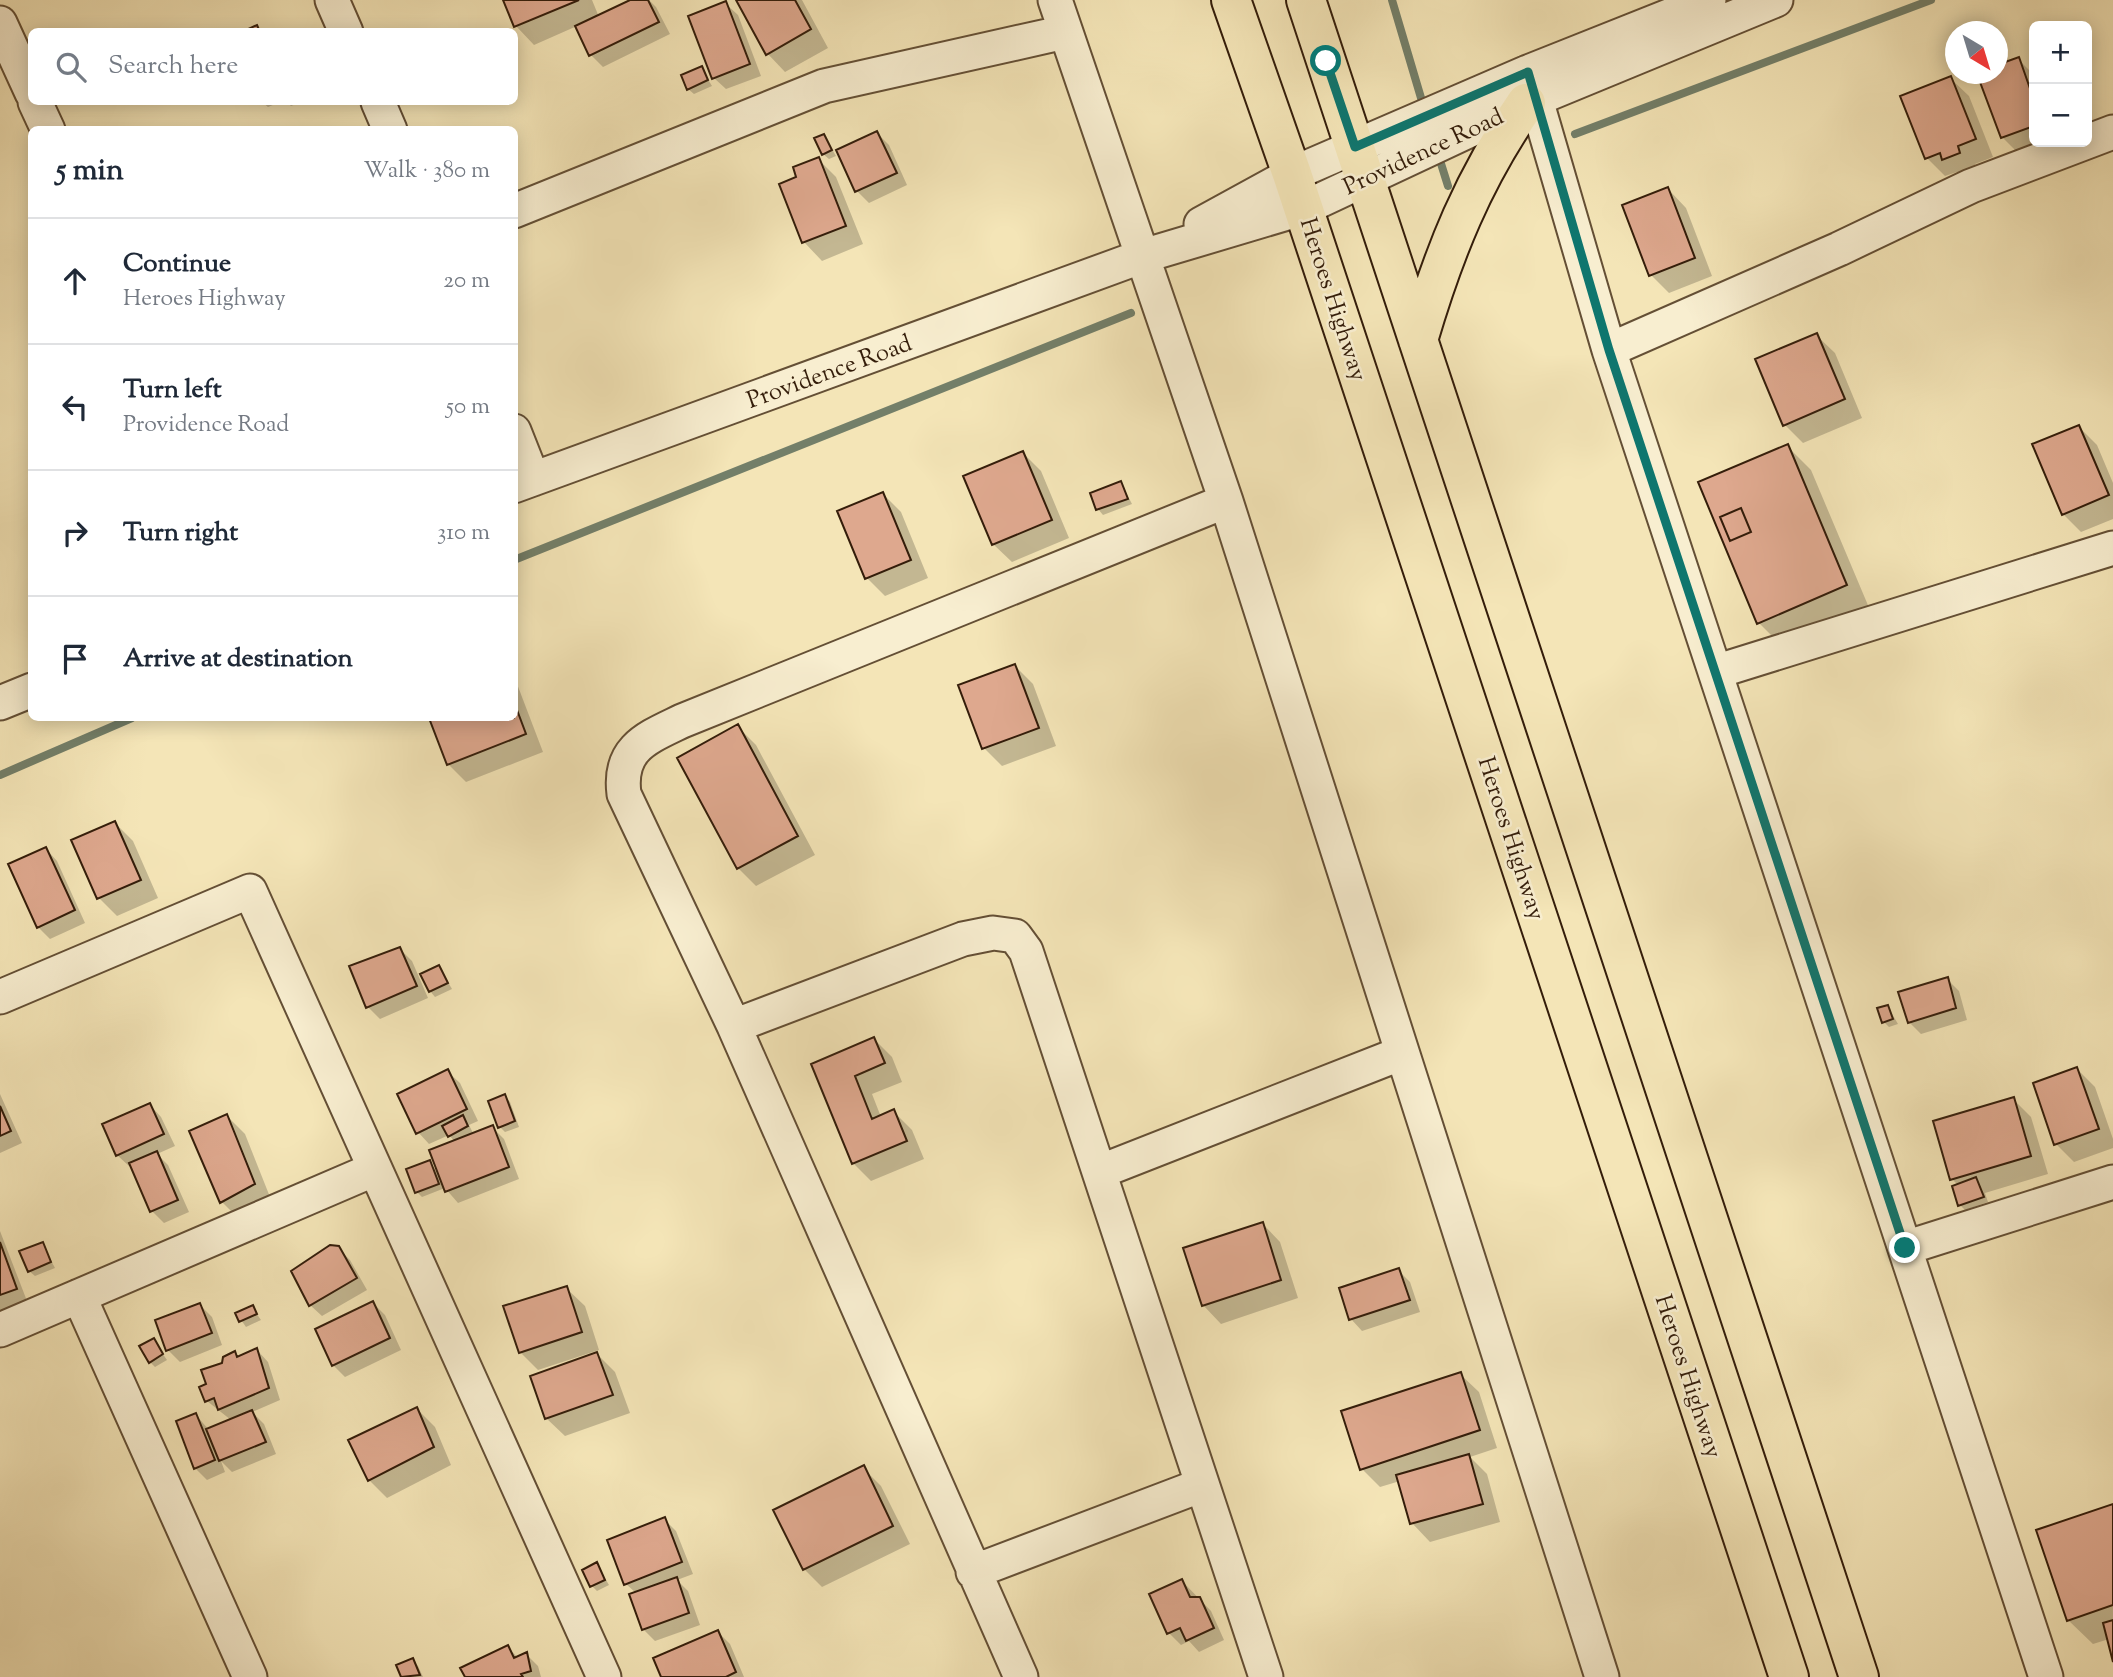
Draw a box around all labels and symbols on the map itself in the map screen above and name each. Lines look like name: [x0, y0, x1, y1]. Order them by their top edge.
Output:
north arrow: [1945, 21, 2008, 84]
route start: [1310, 45, 1341, 76]
street label: Providence Road: [1338, 101, 1510, 205]
street label: Heroes Highway: [1290, 214, 1375, 386]
street label: Providence Road: [742, 327, 917, 419]
street label: Heroes Highway: [1468, 753, 1553, 925]
route end: [1889, 1232, 1920, 1263]
street label: Heroes Highway: [1645, 1291, 1730, 1463]

